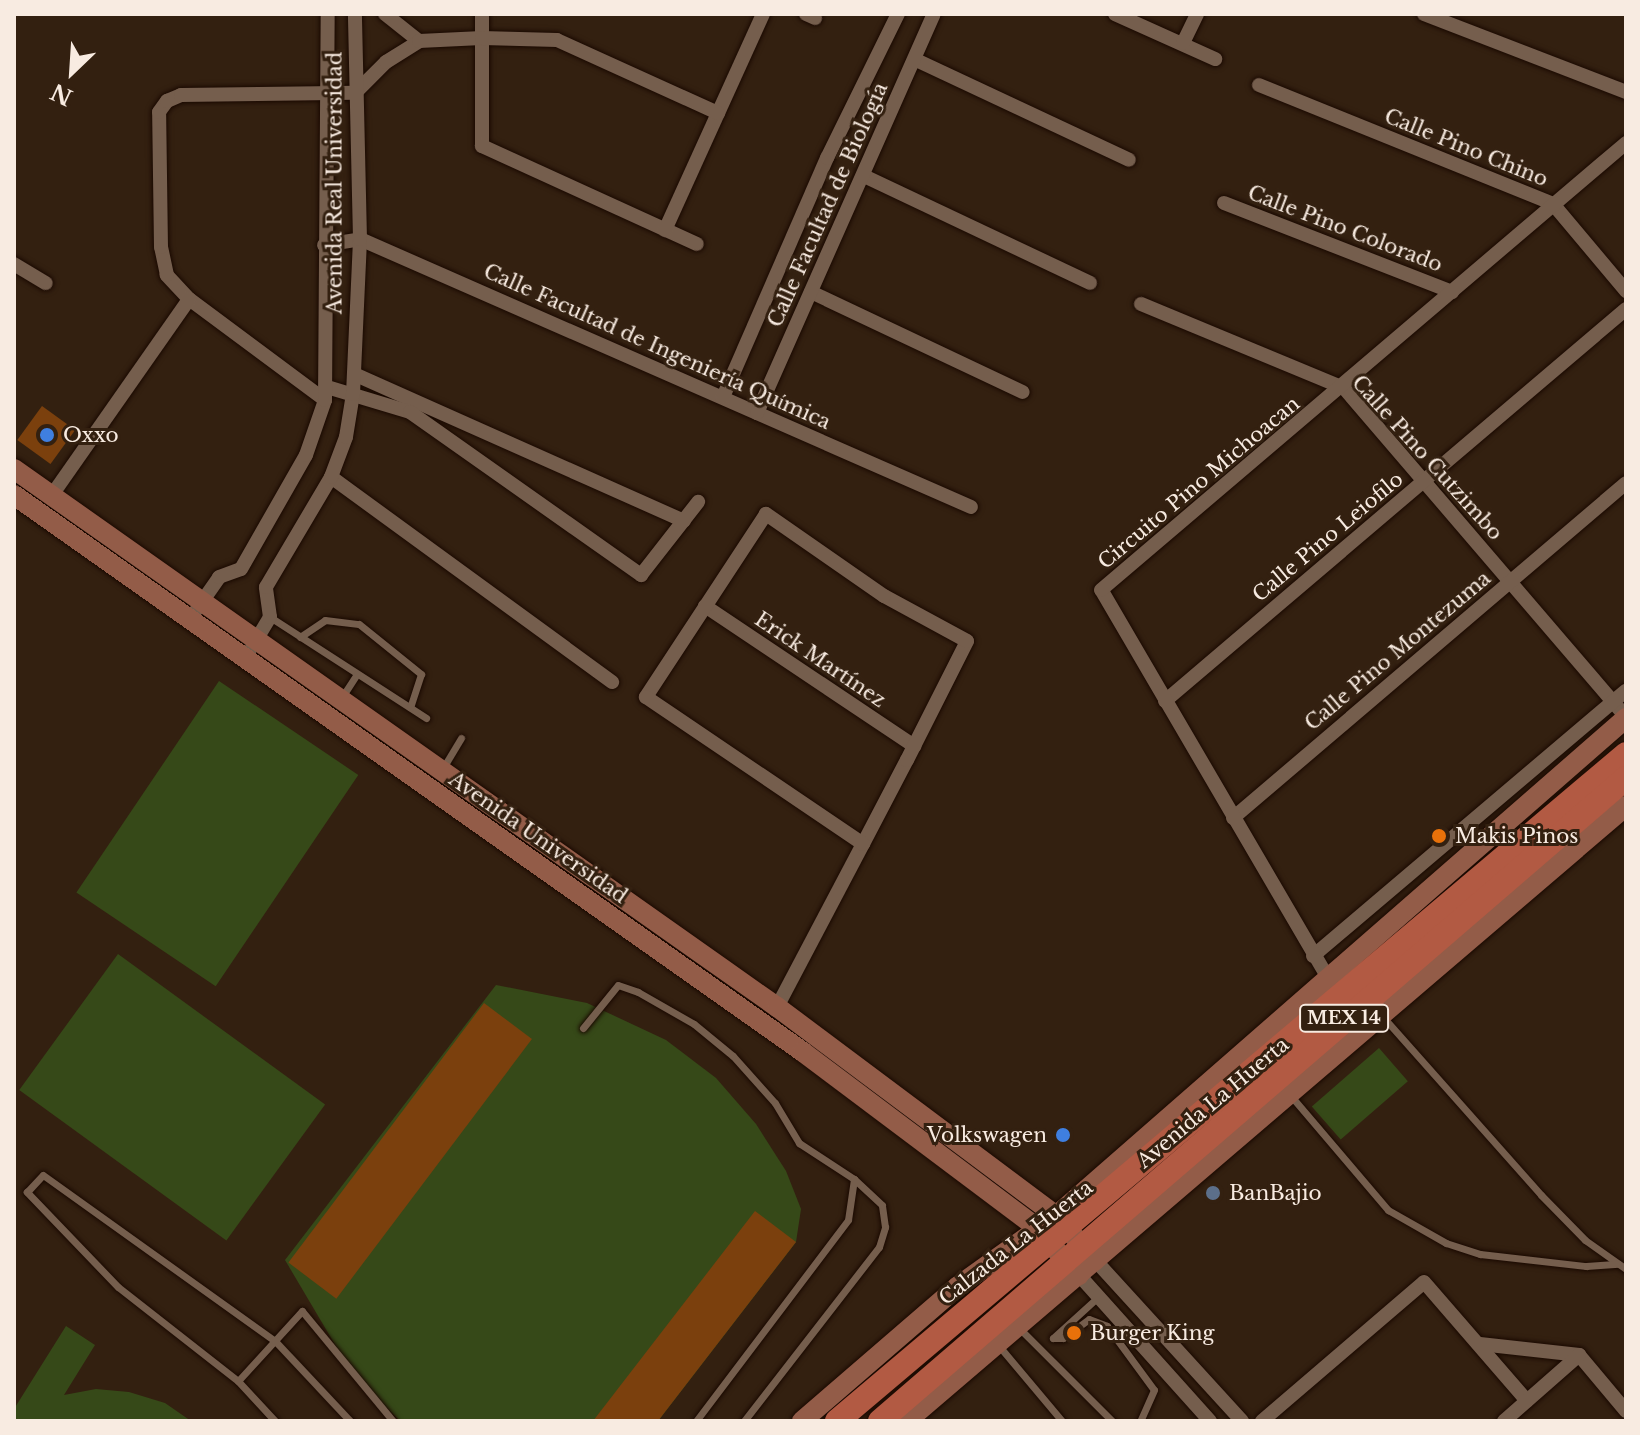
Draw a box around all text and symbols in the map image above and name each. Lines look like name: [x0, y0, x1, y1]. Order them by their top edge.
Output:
north arrow: [32, 32, 112, 112]
street label: Avenida Real Universidad: [323, 52, 347, 314]
text: N: [47, 78, 77, 111]
street label: Calle Facultad de Biología: [763, 79, 893, 331]
street label: Calle Pino Chino: [1381, 104, 1551, 192]
street label: Calle Pino Colorado: [1244, 181, 1446, 277]
street label: Calle Facultad de Ingenierίa Quίmica: [480, 259, 834, 435]
street label: Calle Pino Cutzimbo: [1347, 371, 1507, 545]
street label: Circuito Pino Michoacan: [1093, 392, 1305, 574]
place label: Oxxo: [63, 423, 118, 447]
marker: Oxxo: [38, 426, 56, 444]
street label: Calle Pino Leiofilo: [1248, 467, 1408, 607]
street label: Calle Pino Montezuma: [1300, 566, 1496, 736]
street label: Erick Martínez: [750, 607, 890, 713]
street label: Avenida Universidad: [444, 767, 632, 909]
place label: Makis Pinos: [1455, 824, 1578, 848]
marker: Makis Pinos: [1430, 827, 1448, 845]
road number: MEX 14: [1298, 1004, 1390, 1032]
street label: Avenida La Huerta: [1132, 1032, 1294, 1174]
place label: Volkswagen: [927, 1123, 1047, 1147]
marker: Volkswagen: [1054, 1126, 1072, 1144]
street label: Calzada La Huerta: [934, 1175, 1098, 1311]
place label: BanBajio: [1229, 1181, 1322, 1205]
marker: BanBajio: [1204, 1184, 1222, 1202]
place label: Burger King: [1090, 1321, 1215, 1345]
marker: Burger King: [1065, 1324, 1083, 1342]

